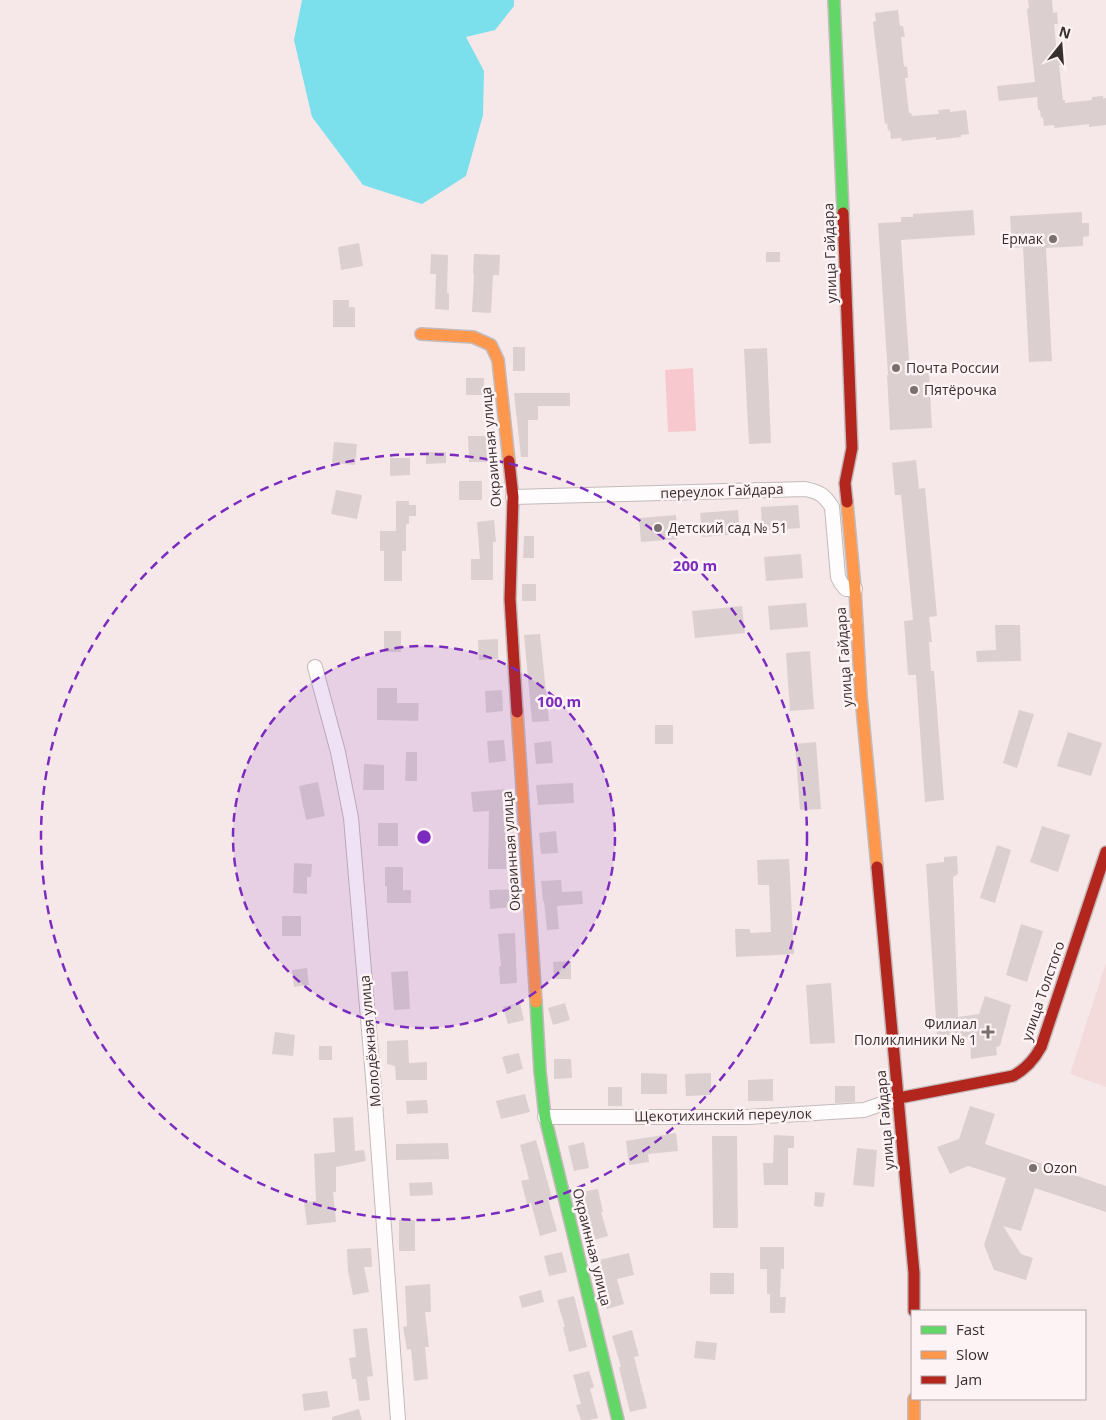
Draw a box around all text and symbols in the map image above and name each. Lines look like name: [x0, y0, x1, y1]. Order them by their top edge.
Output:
north arrow: [1036, 20, 1086, 70]
text: N: [1057, 21, 1073, 43]
street label: улица Гайдара: [818, 203, 841, 303]
place label: Ермак: [1001, 229, 1044, 248]
marker: Ермак: [1047, 233, 1059, 245]
place label: Почта России: [906, 358, 999, 377]
marker: Почта России: [890, 362, 902, 374]
place label: Пятёрочка: [924, 380, 997, 399]
marker: Пятёрочка: [908, 384, 920, 396]
street label: Окраинная улица: [476, 386, 505, 508]
street label: переулок Гайдара: [660, 479, 784, 502]
place label: Детский сад № 51: [668, 518, 787, 537]
marker: Детский сад № 51: [652, 522, 664, 534]
text: 200 m: [673, 555, 717, 575]
street label: улица Гайдара: [831, 606, 856, 708]
text: 100 m: [537, 691, 581, 711]
street label: Окраинная улица: [497, 790, 524, 912]
centre of rings: [415, 828, 433, 846]
street label: улица Толстого: [1017, 938, 1069, 1043]
street label: Молодёжная улица: [354, 974, 385, 1108]
place label: Филиал Поликлиники № 1: [854, 1014, 977, 1049]
marker: Филиал Поликлиники № 1: [981, 1025, 995, 1039]
street label: улица Гайдара: [871, 1069, 898, 1171]
street label: Щекотихинский переулок: [634, 1103, 813, 1126]
place label: Ozon: [1043, 1158, 1077, 1177]
marker: Ozon: [1027, 1162, 1039, 1174]
street label: Окраинная улица: [569, 1186, 616, 1308]
legend: [911, 1310, 1086, 1400]
text: Fast: [956, 1319, 985, 1339]
text: Slow: [956, 1344, 989, 1364]
text: Jam: [954, 1369, 982, 1389]

